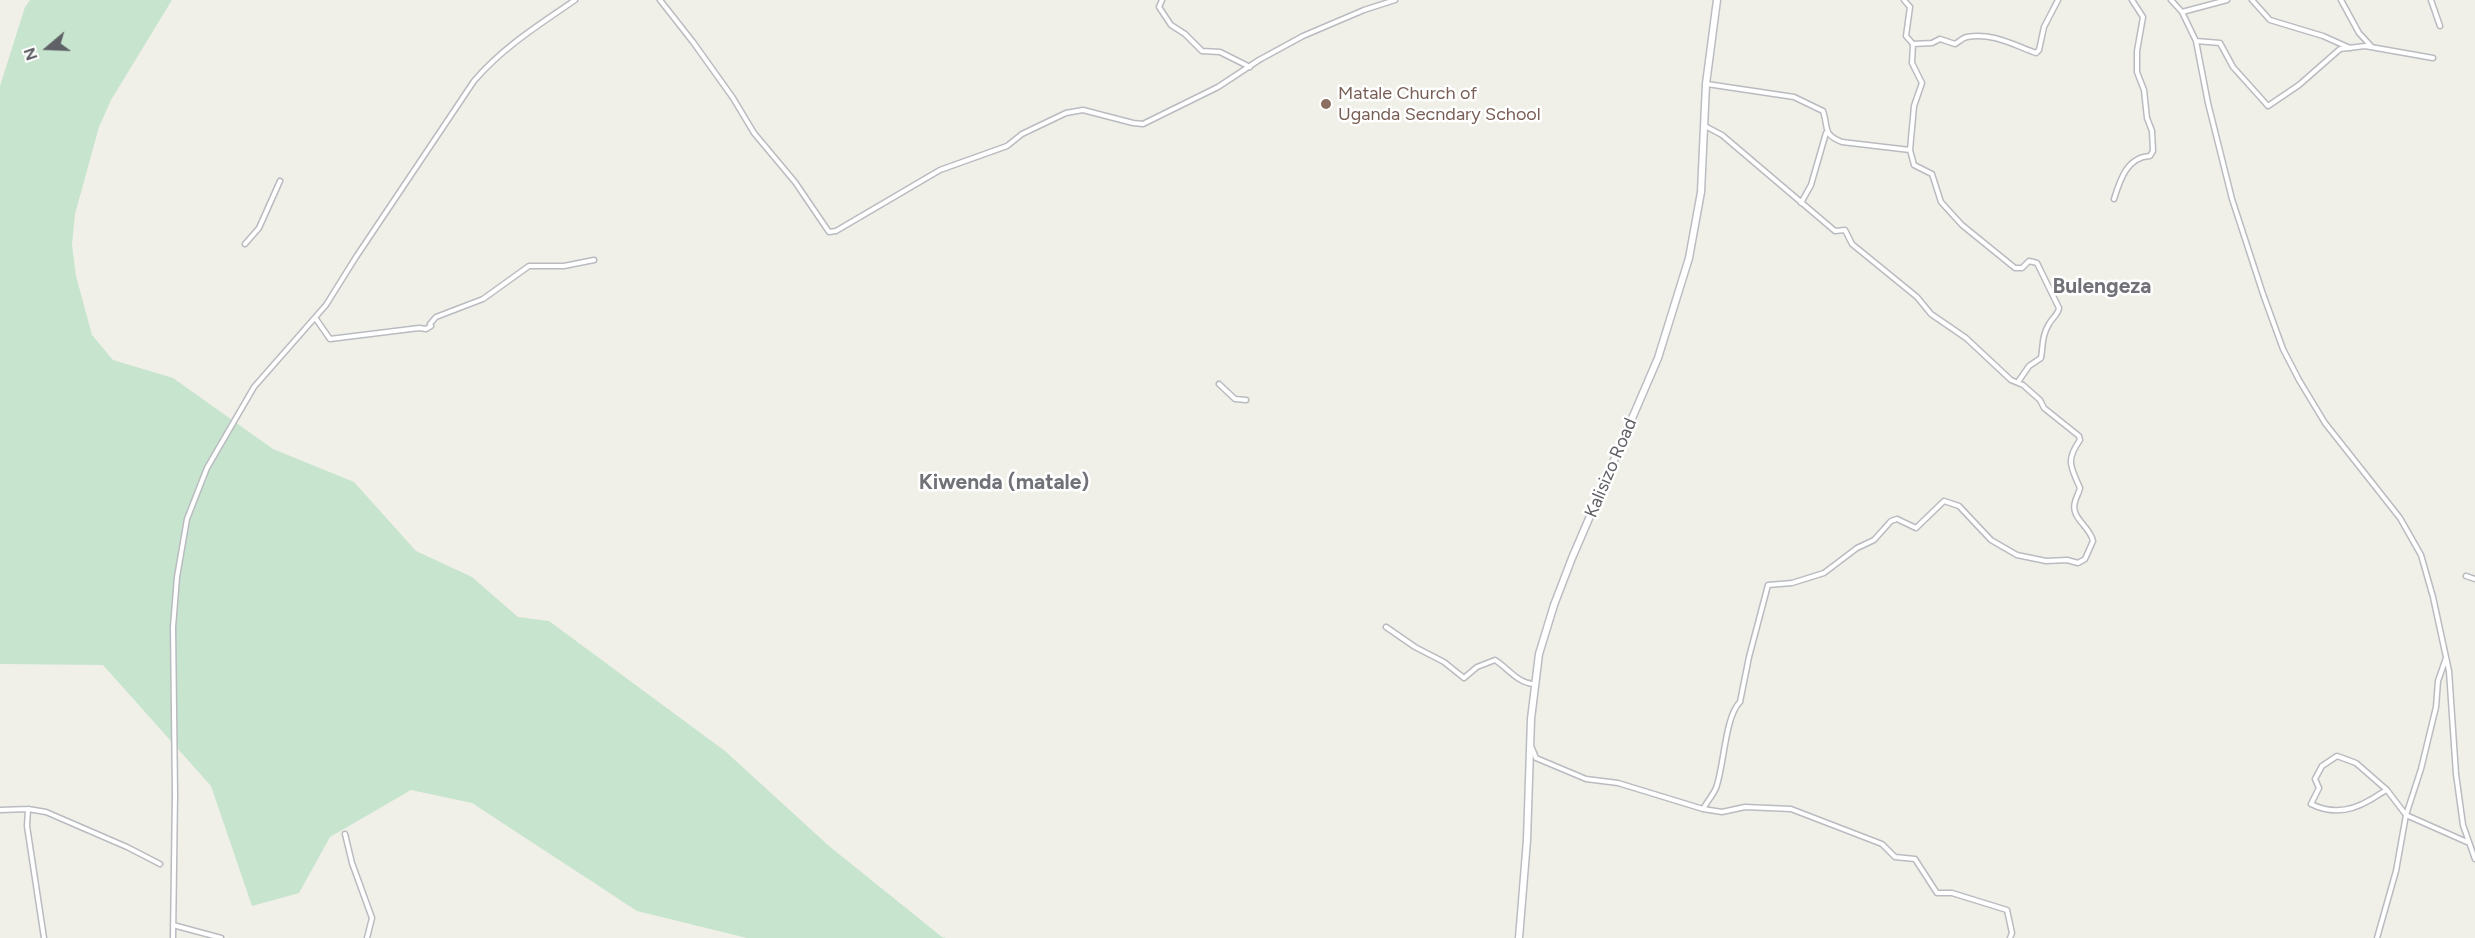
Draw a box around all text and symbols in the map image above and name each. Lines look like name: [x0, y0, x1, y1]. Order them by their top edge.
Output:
north arrow: [18, 18, 78, 78]
text: N: [20, 45, 42, 63]
place label: Matale Church of Uganda Secndary School: [1338, 83, 1541, 125]
marker: Matale Church of Uganda Secndary School: [1319, 97, 1333, 111]
district label: Bulengeza: [2053, 274, 2151, 300]
street label: Kalisizo Road: [1580, 415, 1642, 521]
district label: Kiwenda (matale): [919, 470, 1089, 496]

